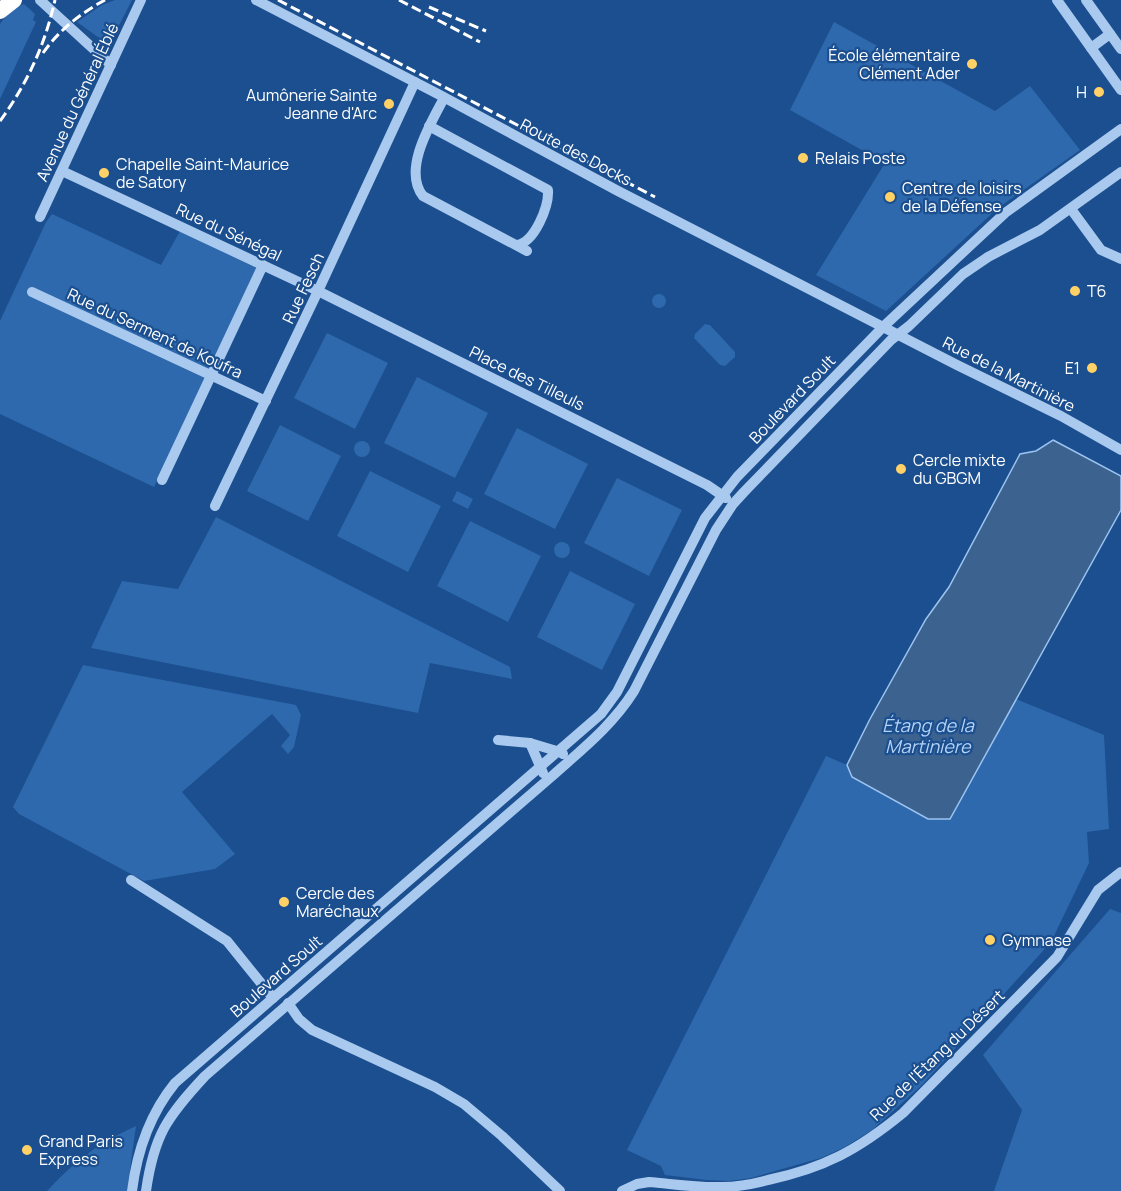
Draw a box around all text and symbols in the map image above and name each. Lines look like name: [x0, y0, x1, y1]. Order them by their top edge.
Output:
street label: Avenue du Général Éblé: [31, 19, 123, 185]
place label: École élémentaire Clément Ader: [828, 44, 960, 84]
marker: École élémentaire Clément Ader: [965, 57, 979, 71]
place label: H: [1076, 81, 1087, 103]
place label: Aumônerie Sainte Jeanne d'Arc: [246, 84, 377, 124]
marker: H: [1092, 85, 1106, 99]
marker: Aumônerie Sainte Jeanne d'Arc: [382, 97, 396, 111]
street label: Route des Docks: [516, 113, 636, 191]
place label: Relais Poste: [815, 147, 905, 169]
marker: Relais Poste: [796, 151, 810, 165]
place label: Chapelle Saint-Maurice de Satory: [116, 153, 289, 193]
marker: Chapelle Saint-Maurice de Satory: [97, 166, 111, 180]
place label: Centre de loisirs de la Défense: [902, 177, 1022, 217]
marker: Centre de loisirs de la Défense: [883, 190, 897, 204]
street label: Rue du Sénégal: [173, 198, 285, 266]
street label: Rue Fesch: [277, 249, 329, 327]
place label: T6: [1087, 280, 1106, 302]
street label: Rue du Serment de Koufra: [64, 283, 246, 383]
marker: T6: [1068, 284, 1082, 298]
street label: Rue de la Martinière: [939, 331, 1079, 417]
street label: Place des Tilleuls: [466, 341, 588, 415]
street label: Boulevard Soult: [744, 350, 840, 448]
place label: E1: [1065, 357, 1080, 379]
marker: E1: [1085, 361, 1099, 375]
place label: Cercle mixte du GBGM: [913, 449, 1006, 489]
marker: Cercle mixte du GBGM: [894, 462, 908, 476]
water label: Étang de la Martinière: [882, 713, 975, 758]
place label: Cercle des Maréchaux: [296, 882, 379, 922]
marker: Cercle des Maréchaux: [277, 895, 291, 909]
place label: Gymnase: [1002, 929, 1071, 951]
street label: Boulevard Soult: [225, 930, 327, 1022]
marker: Gymnase: [983, 933, 997, 947]
street label: Rue de l'Étang du Désert: [865, 985, 1009, 1125]
place label: Grand Paris Express: [39, 1130, 123, 1170]
marker: Grand Paris Express: [20, 1143, 34, 1157]

